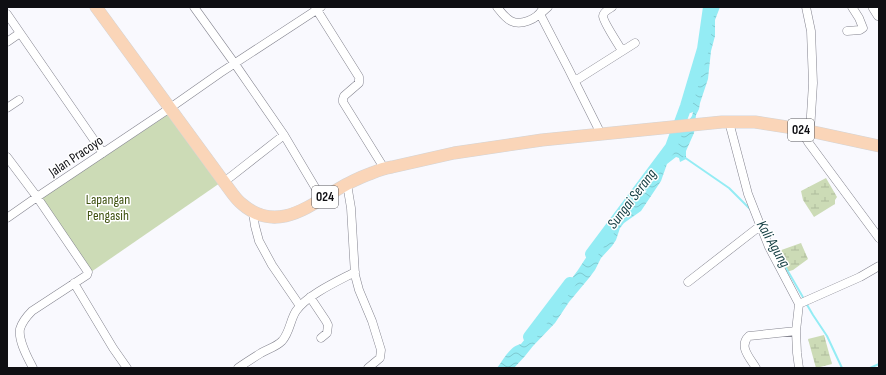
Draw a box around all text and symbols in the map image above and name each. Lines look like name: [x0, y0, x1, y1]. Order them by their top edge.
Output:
road number: 024: [788, 119, 814, 141]
street label: Jalan Pracoyo: [45, 132, 107, 181]
water label: Sungai Serang: [603, 165, 661, 233]
road number: 024: [312, 186, 338, 208]
park label: Lapangan Pengasih: [86, 191, 130, 224]
water label: Kali Agung: [752, 217, 794, 271]

